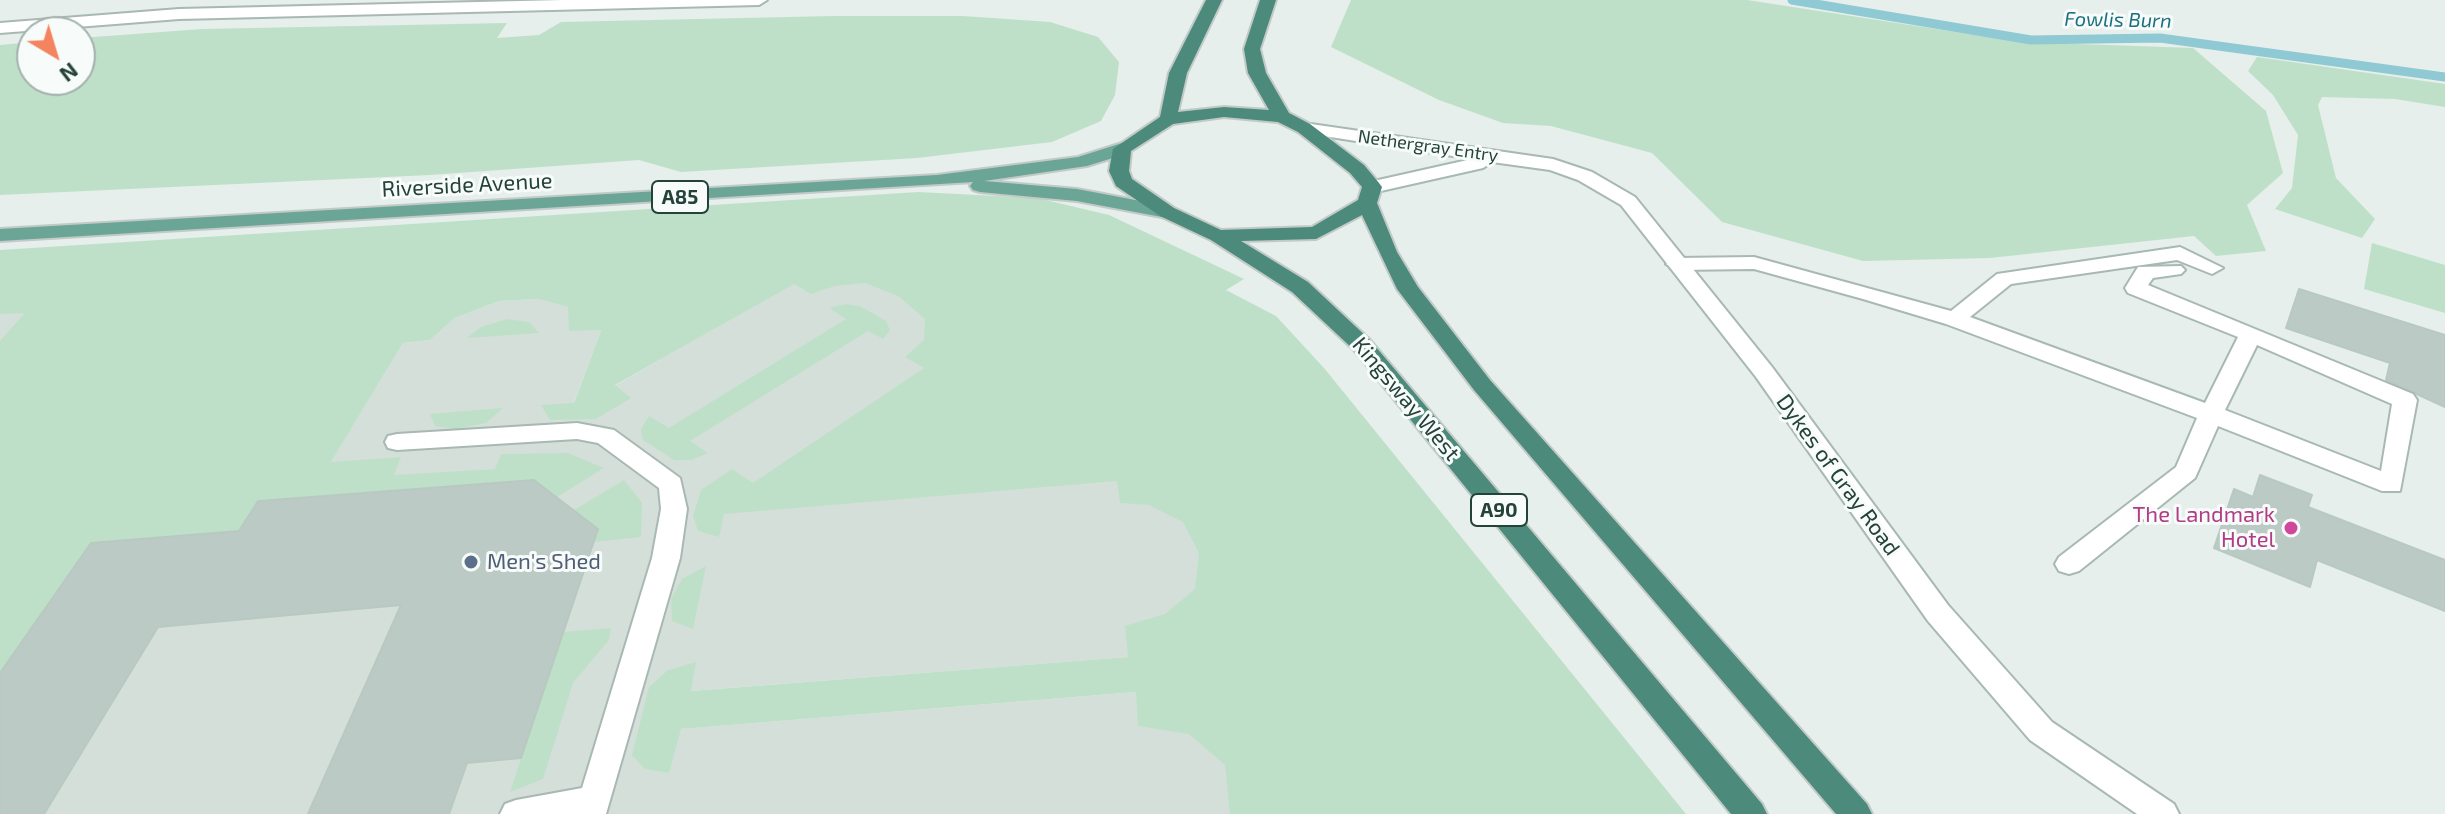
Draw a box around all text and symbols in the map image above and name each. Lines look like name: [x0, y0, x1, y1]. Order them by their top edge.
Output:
water label: Fowlis Burn: [2064, 7, 2172, 33]
north arrow: [16, 16, 96, 96]
text: N: [55, 58, 84, 88]
street label: Nethergray Entry: [1357, 125, 1499, 167]
street label: Riverside Avenue: [381, 167, 553, 203]
road number: A85: [652, 181, 708, 213]
street label: Kingsway West: [1347, 332, 1465, 466]
street label: Dykes of Gray Road: [1771, 389, 1905, 561]
road number: A90: [1471, 494, 1527, 526]
place label: The Landmark Hotel: [2133, 502, 2275, 554]
marker: The Landmark Hotel: [2282, 519, 2300, 537]
place label: Men's Shed: [487, 549, 601, 575]
marker: Men's Shed: [462, 553, 480, 571]

